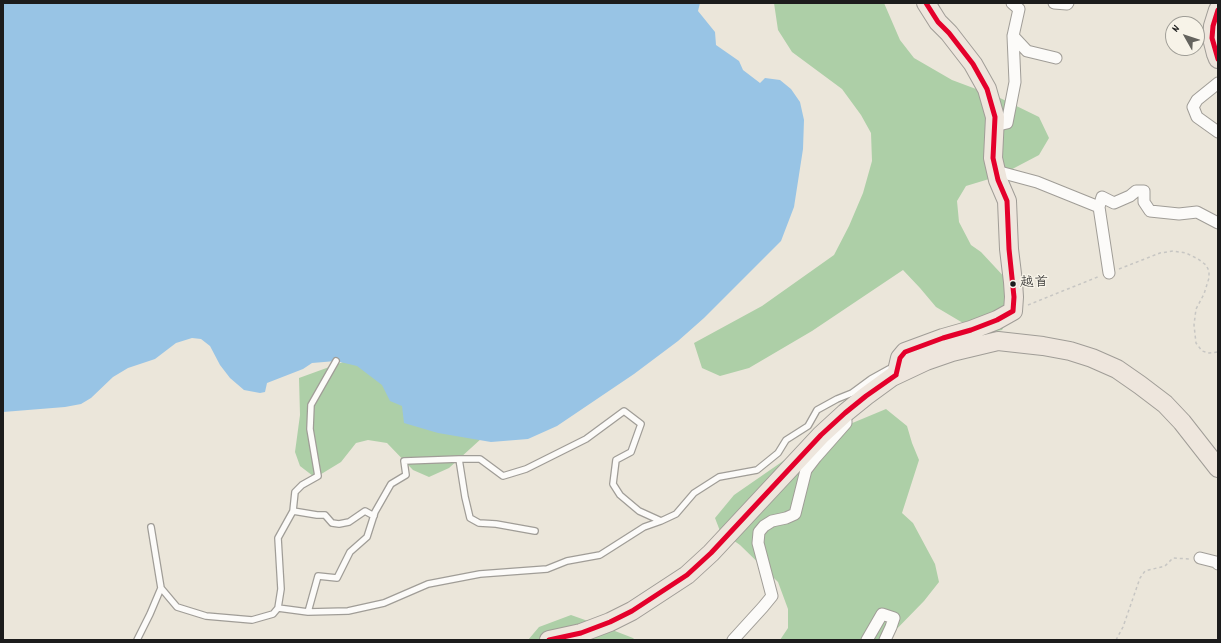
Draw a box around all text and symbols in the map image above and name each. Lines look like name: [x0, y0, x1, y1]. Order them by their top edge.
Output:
north arrow: [1165, 16, 1205, 56]
text: N: [1169, 22, 1184, 36]
place label: 越首: [1020, 276, 1048, 292]
marker: 越首: [1008, 279, 1018, 289]

